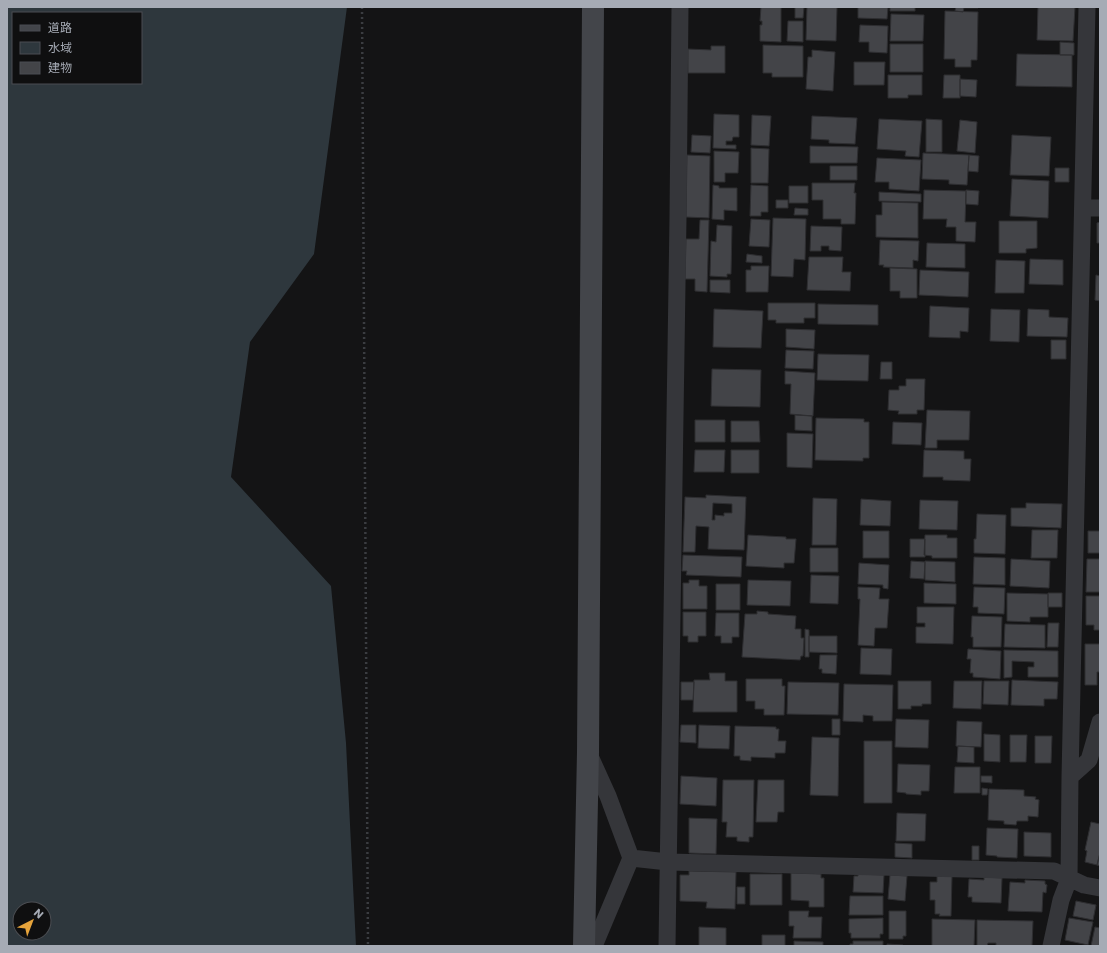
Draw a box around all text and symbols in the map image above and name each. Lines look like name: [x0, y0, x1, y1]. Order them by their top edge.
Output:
legend: [12, 12, 142, 84]
text: 道路: [48, 19, 72, 36]
text: 水域: [48, 39, 72, 56]
text: 建物: [48, 59, 72, 76]
north arrow: [12, 901, 52, 941]
text: N: [30, 905, 47, 922]

